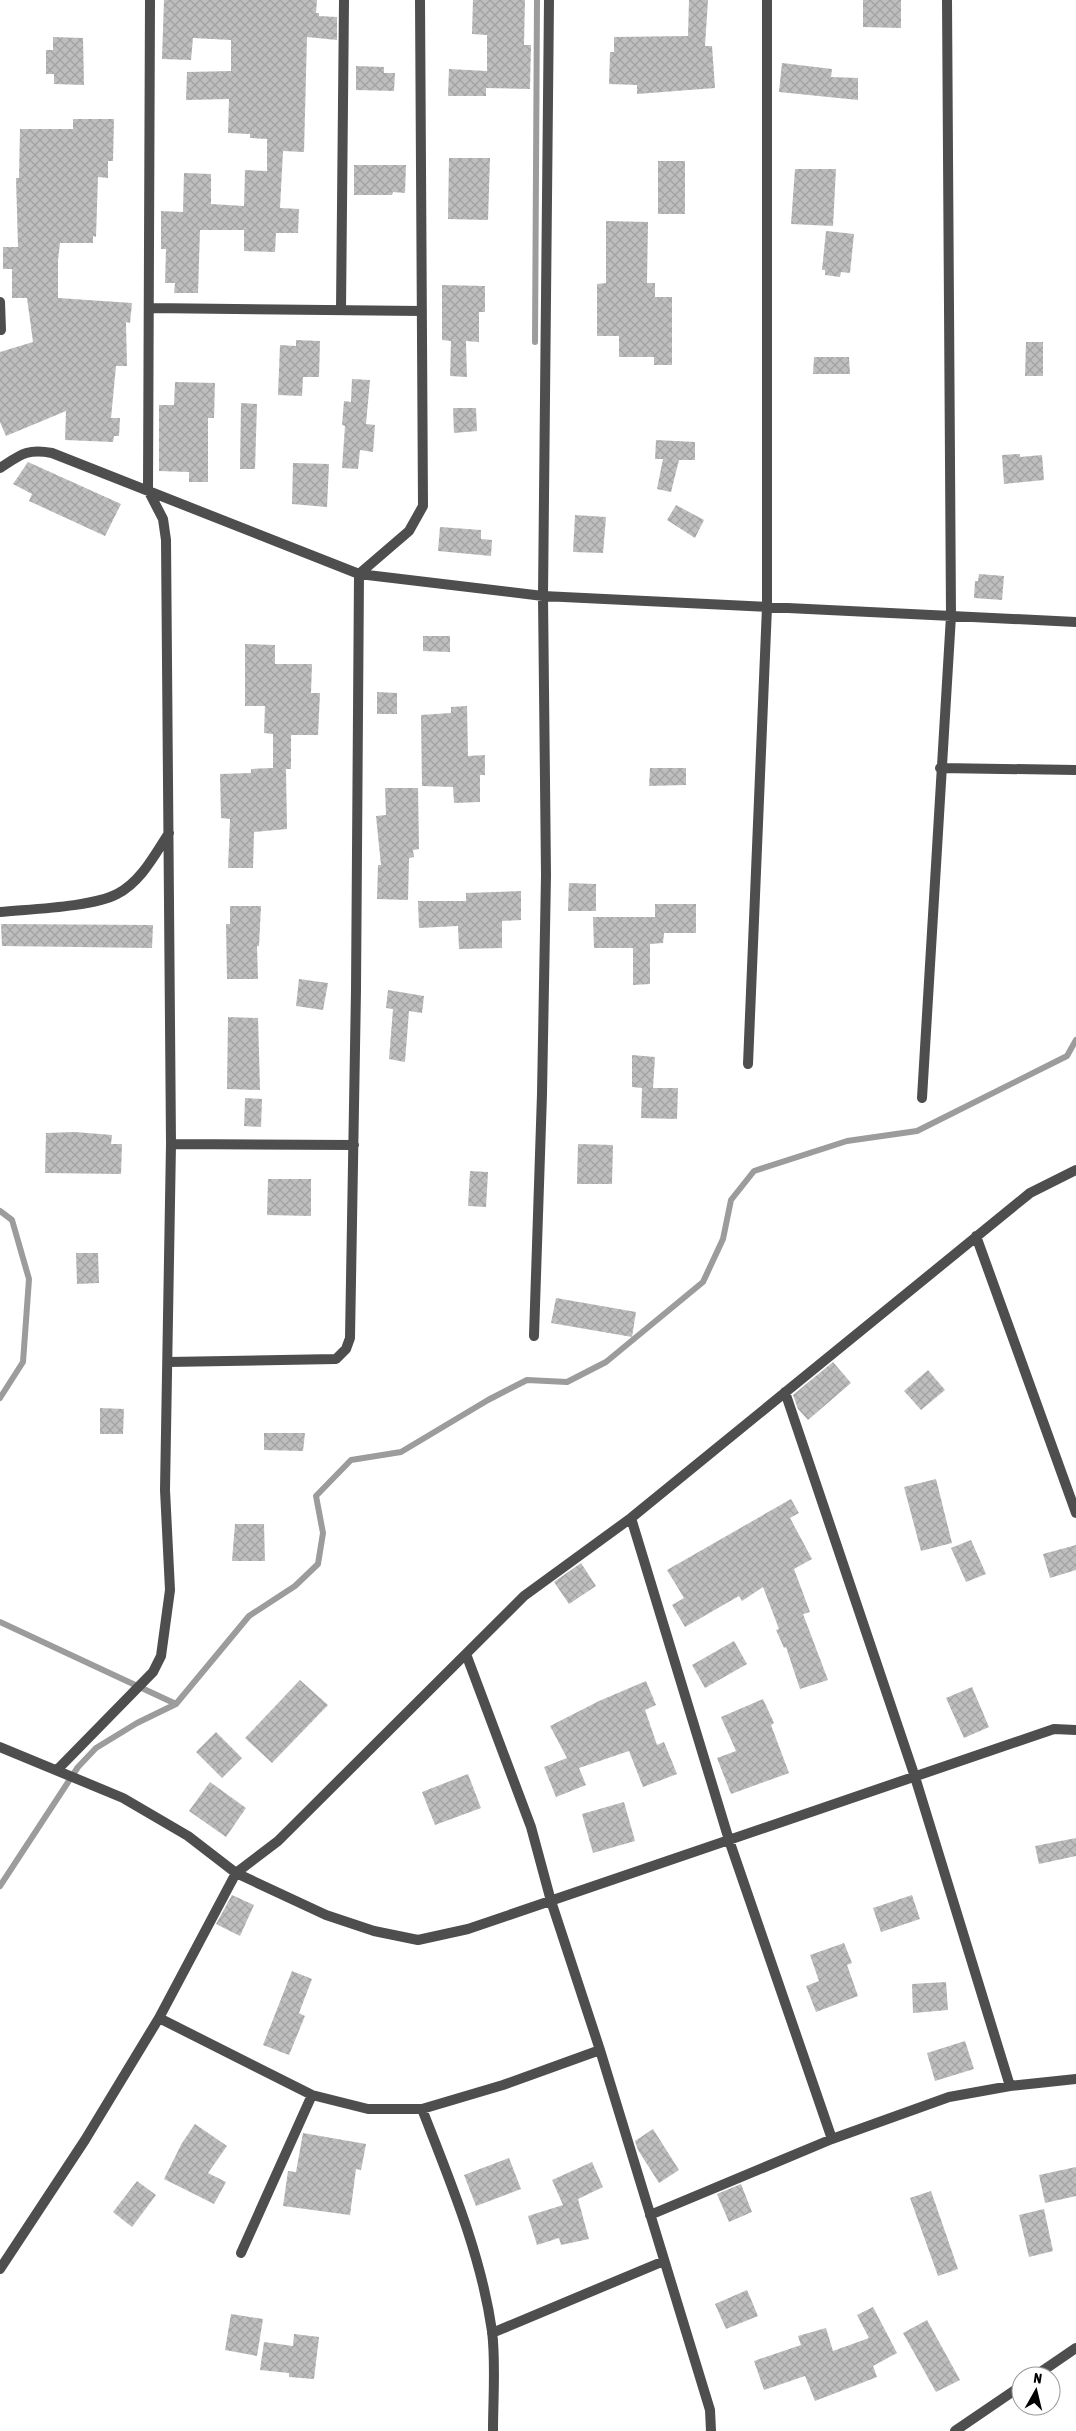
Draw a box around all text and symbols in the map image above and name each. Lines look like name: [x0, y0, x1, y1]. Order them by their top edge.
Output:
north arrow: [1011, 2366, 1061, 2416]
text: N: [1033, 2370, 1043, 2387]

